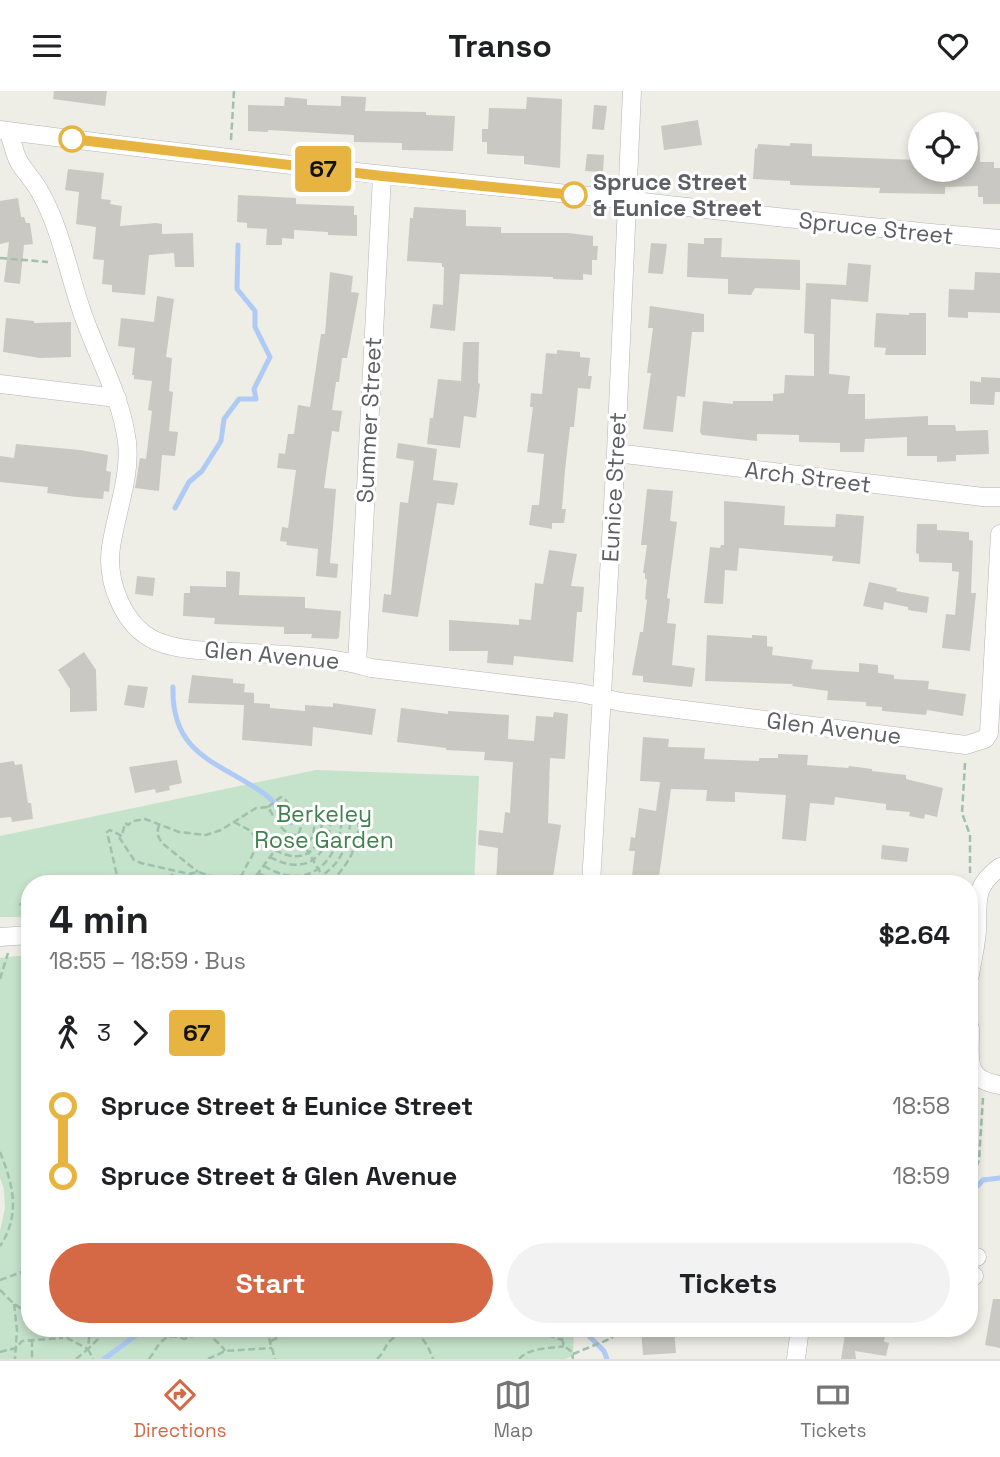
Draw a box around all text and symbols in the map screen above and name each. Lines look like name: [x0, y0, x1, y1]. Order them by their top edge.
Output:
text: Transo: [448, 26, 552, 66]
icon: menu: [28, 27, 66, 65]
icon: heart: [934, 27, 972, 65]
map controls: [908, 112, 978, 182]
button: locate: [908, 112, 978, 182]
unlabelled marker: [59, 126, 85, 152]
line badge: 67: [292, 146, 354, 192]
text: 67: [309, 153, 337, 184]
place label: Spruce Street & Eunice Street: [593, 167, 762, 223]
marker: Spruce Street & Eunice Street: [561, 182, 587, 208]
street label: Spruce Street: [797, 205, 955, 251]
street label: Summer Street: [350, 336, 388, 504]
street label: Eunice Street: [595, 411, 633, 563]
street label: Arch Street: [743, 454, 873, 500]
street label: Glen Avenue: [203, 634, 341, 676]
street label: Glen Avenue: [765, 705, 903, 751]
park label: Berkeley Rose Garden: [254, 799, 394, 855]
text: 4 min: [49, 896, 149, 944]
text: $2.64: [879, 918, 950, 952]
text: 18:55 – 18:59 · Bus: [49, 946, 246, 976]
icon: walk: [49, 1014, 87, 1052]
icon: forward: [121, 1014, 159, 1052]
text: 67: [183, 1017, 211, 1048]
text: 3: [97, 1018, 111, 1048]
text: Spruce Street & Eunice Street: [101, 1089, 473, 1123]
text: 18:58: [892, 1091, 950, 1121]
text: Spruce Street & Glen Avenue: [101, 1159, 457, 1193]
text: 18:59: [892, 1161, 950, 1191]
button: Start: [49, 1243, 493, 1323]
button: Tickets: [507, 1243, 950, 1323]
tab: Directions: [133, 1376, 227, 1443]
tab: Map: [494, 1376, 533, 1443]
tab: Tickets: [800, 1376, 867, 1443]

